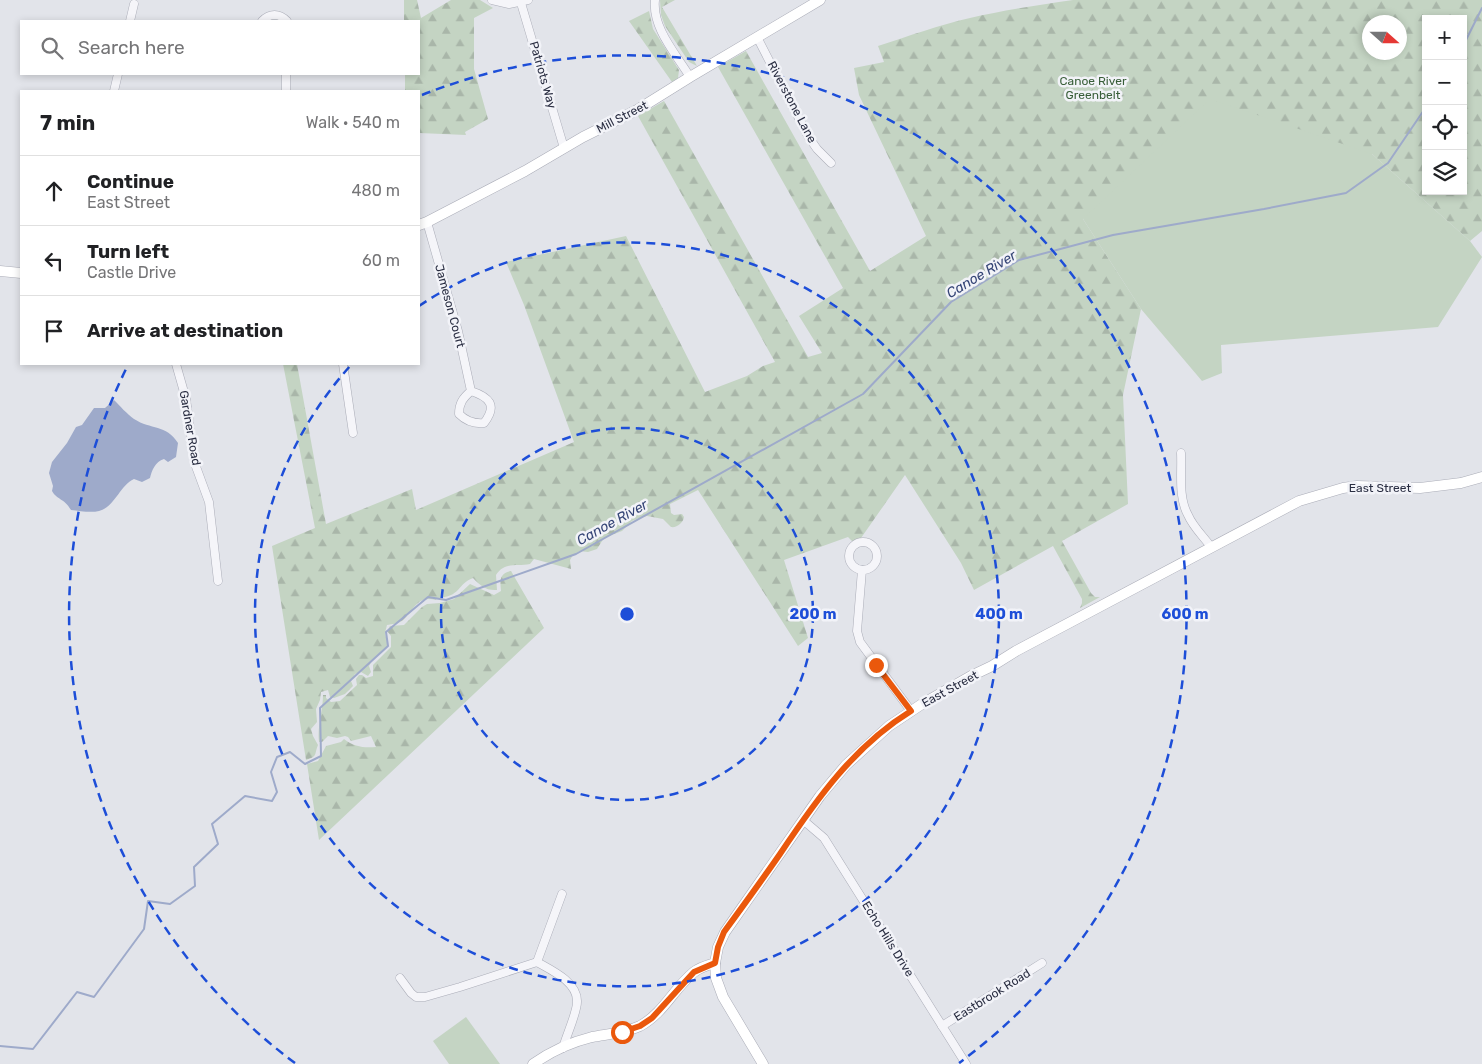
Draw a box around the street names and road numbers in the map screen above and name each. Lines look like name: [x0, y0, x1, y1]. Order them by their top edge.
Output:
street label: Patriots Way: [527, 40, 559, 111]
street label: Riverstone Lane: [765, 59, 820, 145]
street label: Mill Street: [594, 98, 650, 136]
street label: Jameson Court: [432, 263, 468, 350]
street label: Gardner Road: [177, 389, 203, 467]
street label: East Street: [1349, 481, 1411, 495]
street label: East Street: [919, 668, 981, 710]
street label: Echo Hills Drive: [859, 899, 917, 979]
street label: Eastbrook Road: [951, 966, 1033, 1024]

